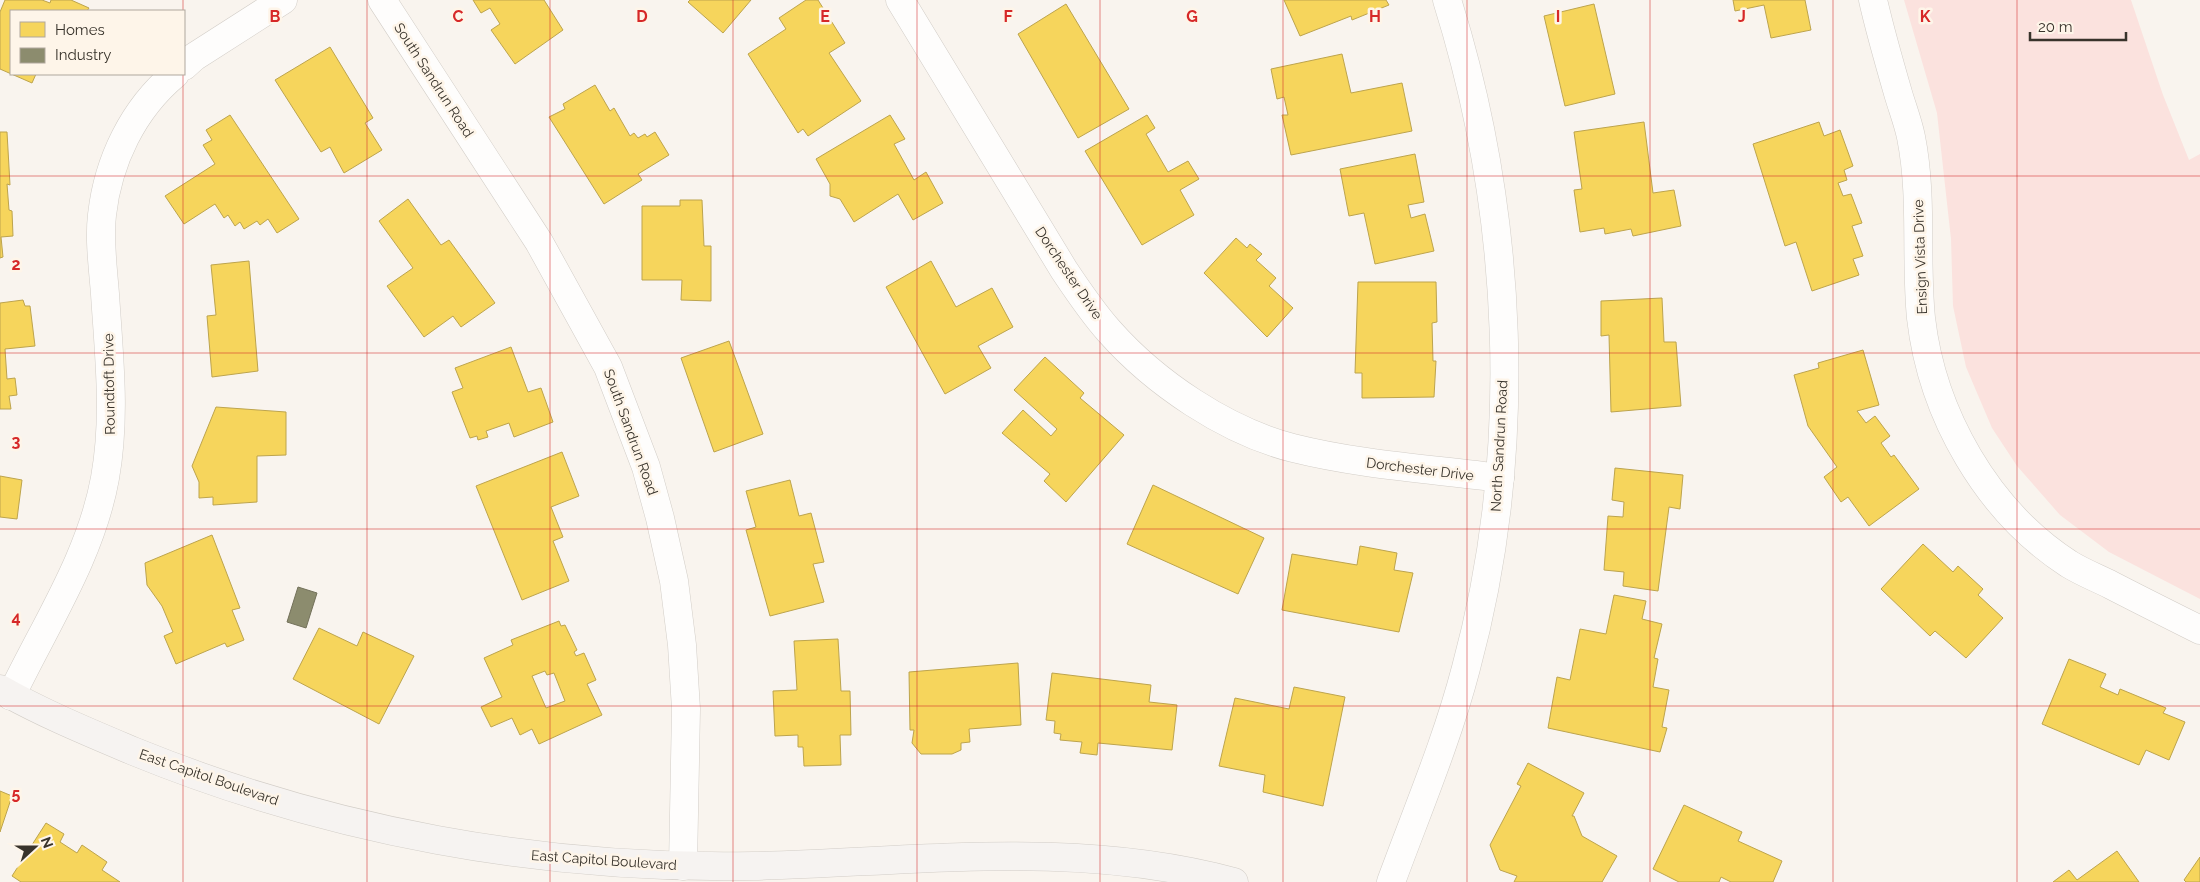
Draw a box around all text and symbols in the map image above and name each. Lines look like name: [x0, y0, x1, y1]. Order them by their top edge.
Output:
text: B: [270, 7, 281, 26]
text: C: [453, 7, 464, 26]
text: D: [636, 7, 648, 26]
text: E: [820, 7, 830, 26]
text: F: [1003, 7, 1013, 26]
text: G: [1186, 7, 1198, 26]
text: H: [1369, 7, 1381, 26]
text: I: [1556, 7, 1560, 26]
text: J: [1738, 7, 1746, 26]
text: K: [1920, 7, 1931, 26]
legend: [10, 10, 185, 75]
scale bar: [2030, 10, 2126, 42]
text: 20 m: [2038, 18, 2073, 36]
street label: South Sandrun Road: [391, 20, 477, 140]
text: Homes: [55, 21, 105, 39]
text: Industry: [55, 46, 111, 64]
street label: Ensign Vista Drive: [1910, 199, 1930, 315]
street label: Dorchester Drive: [1032, 224, 1106, 322]
text: 2: [11, 255, 21, 274]
street label: Roundtoft Drive: [100, 333, 118, 435]
street label: South Sandrun Road: [601, 367, 661, 497]
street label: North Sandrun Road: [1488, 380, 1510, 512]
text: 3: [12, 432, 21, 451]
street label: Dorchester Drive: [1365, 454, 1475, 484]
text: 4: [11, 608, 21, 627]
street label: East Capitol Boulevard: [137, 746, 281, 808]
text: 5: [12, 784, 21, 803]
north arrow: [10, 822, 60, 872]
text: N: [38, 834, 57, 850]
street label: East Capitol Boulevard: [531, 847, 677, 873]

